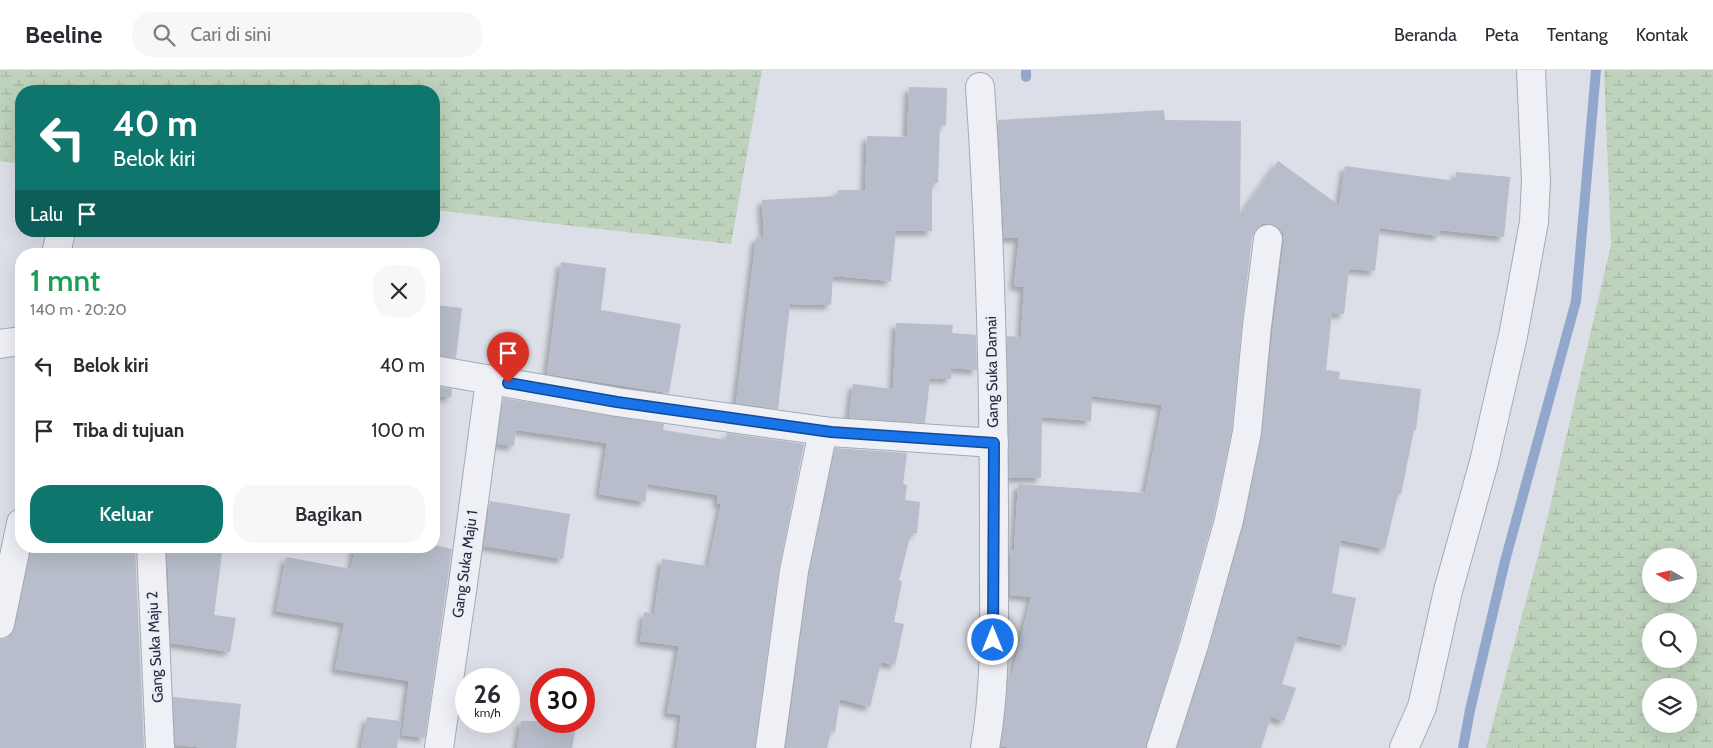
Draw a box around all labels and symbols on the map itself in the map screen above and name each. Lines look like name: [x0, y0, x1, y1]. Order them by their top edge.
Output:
street label: Gang Suka Damai: [982, 316, 1002, 428]
pin: [487, 332, 529, 383]
street label: Gang Suka Maju 1: [449, 509, 481, 619]
north arrow: [1642, 548, 1698, 602]
street label: Gang Suka Maju 2: [143, 591, 167, 703]
position arrow: [966, 613, 1018, 665]
speed limit sign: 30: [530, 668, 595, 733]

